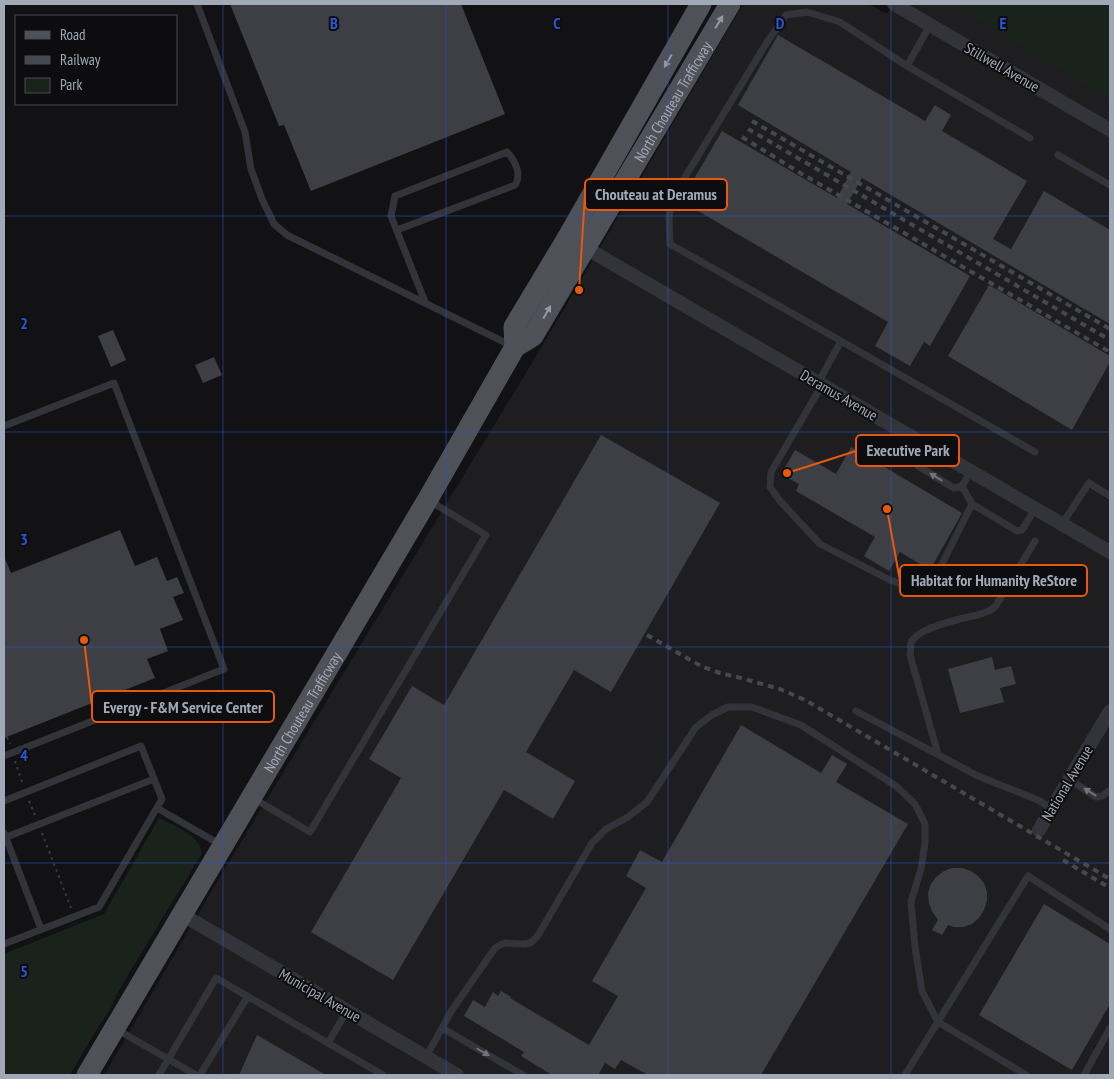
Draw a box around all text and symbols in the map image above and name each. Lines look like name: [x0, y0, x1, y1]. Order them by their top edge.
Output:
text: B: [330, 13, 338, 33]
text: C: [553, 13, 561, 33]
text: D: [776, 13, 785, 33]
text: E: [1000, 13, 1007, 33]
legend: [15, 15, 178, 105]
one-way arrow: [714, 15, 723, 28]
text: Road: [60, 25, 86, 44]
street label: North Chouteau Trafficway: [629, 37, 716, 165]
street label: Stillwell Avenue: [961, 38, 1043, 96]
text: Railway: [60, 50, 101, 69]
one-way arrow: [664, 54, 672, 69]
text: Park: [60, 75, 82, 94]
callout: Chouteau at Deramus: [585, 179, 727, 210]
text: Chouteau at Deramus: [595, 184, 717, 204]
one-way arrow: [542, 306, 551, 319]
text: 2: [20, 313, 28, 333]
street label: Deramus Avenue: [797, 365, 881, 425]
callout: Executive Park: [856, 435, 959, 466]
text: Executive Park: [867, 440, 950, 460]
one-way arrow: [930, 472, 943, 482]
text: 3: [20, 529, 28, 549]
callout: Habitat for Humanity ReStore: [900, 565, 1087, 596]
text: Habitat for Humanity ReStore: [911, 570, 1077, 590]
street label: North Chouteau Trafficway: [259, 648, 345, 776]
callout: Evergy - F&M Service Center: [92, 691, 274, 722]
text: Evergy - F&M Service Center: [103, 697, 263, 717]
street label: National Avenue: [1037, 742, 1097, 824]
text: 4: [20, 745, 28, 765]
one-way arrow: [1083, 787, 1096, 797]
text: 5: [20, 961, 28, 981]
street label: Municipal Avenue: [276, 964, 364, 1026]
one-way arrow: [476, 1047, 489, 1056]

